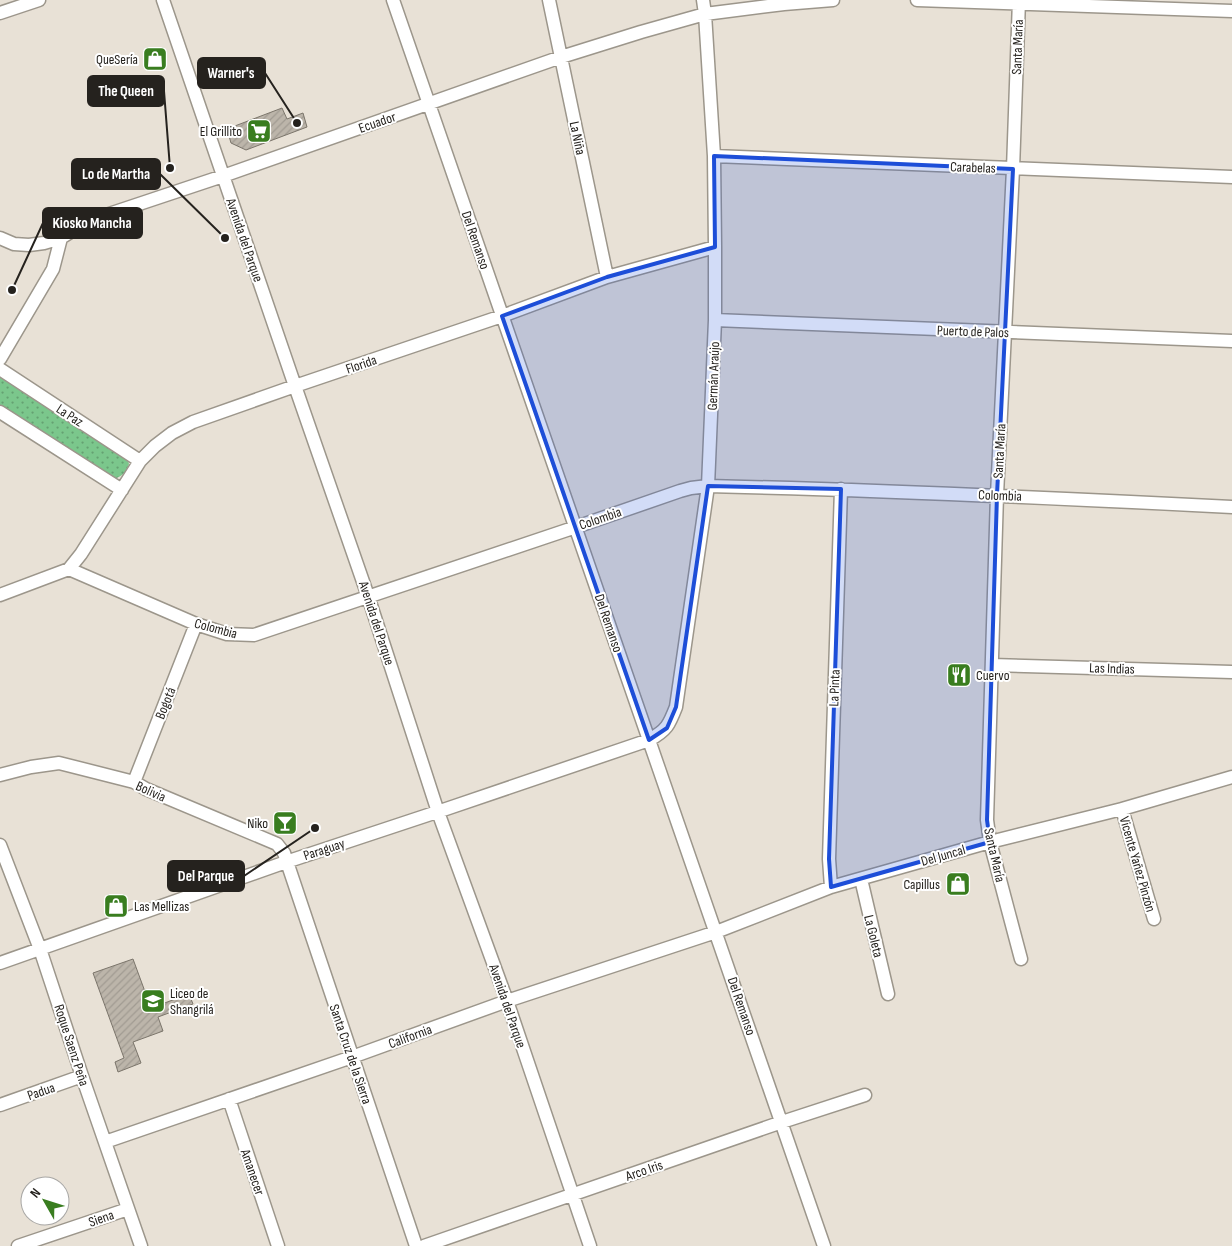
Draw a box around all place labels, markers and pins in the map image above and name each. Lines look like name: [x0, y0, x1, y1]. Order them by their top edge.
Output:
shop icon: QueSería: [142, 46, 168, 72]
place label: QueSería: [96, 51, 138, 68]
callout: Warner's: [198, 58, 265, 88]
callout: The Queen: [88, 76, 164, 106]
supermarket icon: El Grillito: [246, 118, 272, 144]
place label: El Grillito: [200, 123, 242, 140]
callout: Lo de Martha: [72, 159, 160, 189]
callout: Kiosko Mancha: [43, 208, 142, 238]
restaurant icon: Cuervo: [946, 662, 972, 688]
place label: Cuervo: [976, 667, 1010, 684]
bar icon: Niko: [272, 810, 298, 836]
place label: Niko: [247, 815, 268, 832]
callout: Del Parque: [168, 861, 244, 891]
shop icon: Capillus: [945, 871, 971, 897]
place label: Capillus: [904, 876, 940, 893]
shop icon: Las Mellizas: [103, 893, 129, 919]
place label: Las Mellizas: [134, 898, 189, 915]
place label: Liceo de Shangrilá: [170, 985, 214, 1018]
school or university icon: Liceo de Shangrilá: [140, 988, 166, 1014]

